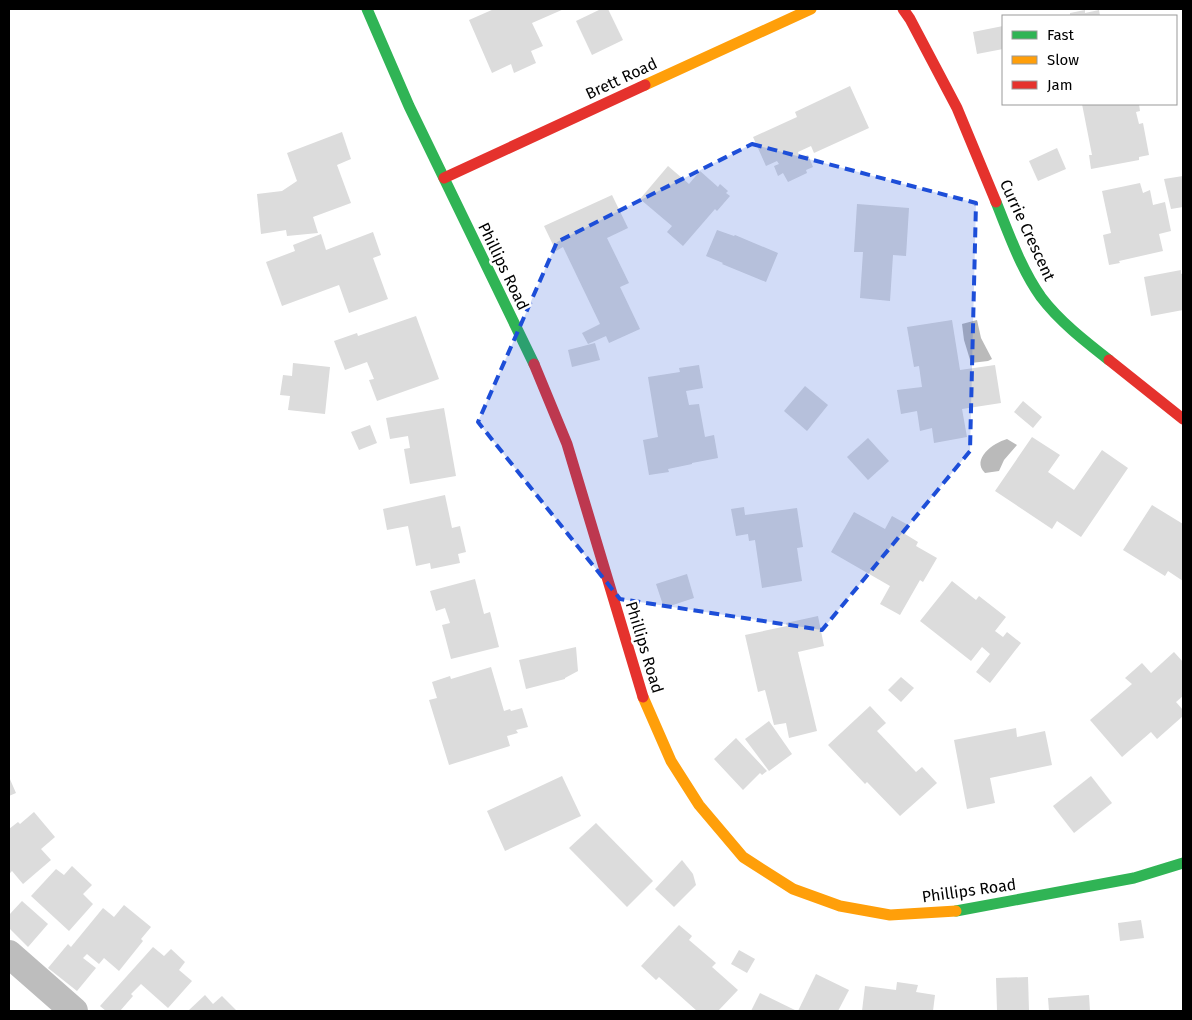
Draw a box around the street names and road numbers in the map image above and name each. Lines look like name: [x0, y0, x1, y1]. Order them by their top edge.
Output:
street label: Brett Road: [582, 54, 660, 103]
street label: Currie Crescent: [996, 177, 1059, 284]
street label: Phillips Road: [474, 219, 533, 313]
street label: Phillips Road: [622, 599, 667, 695]
street label: Phillips Road: [921, 874, 1017, 907]

